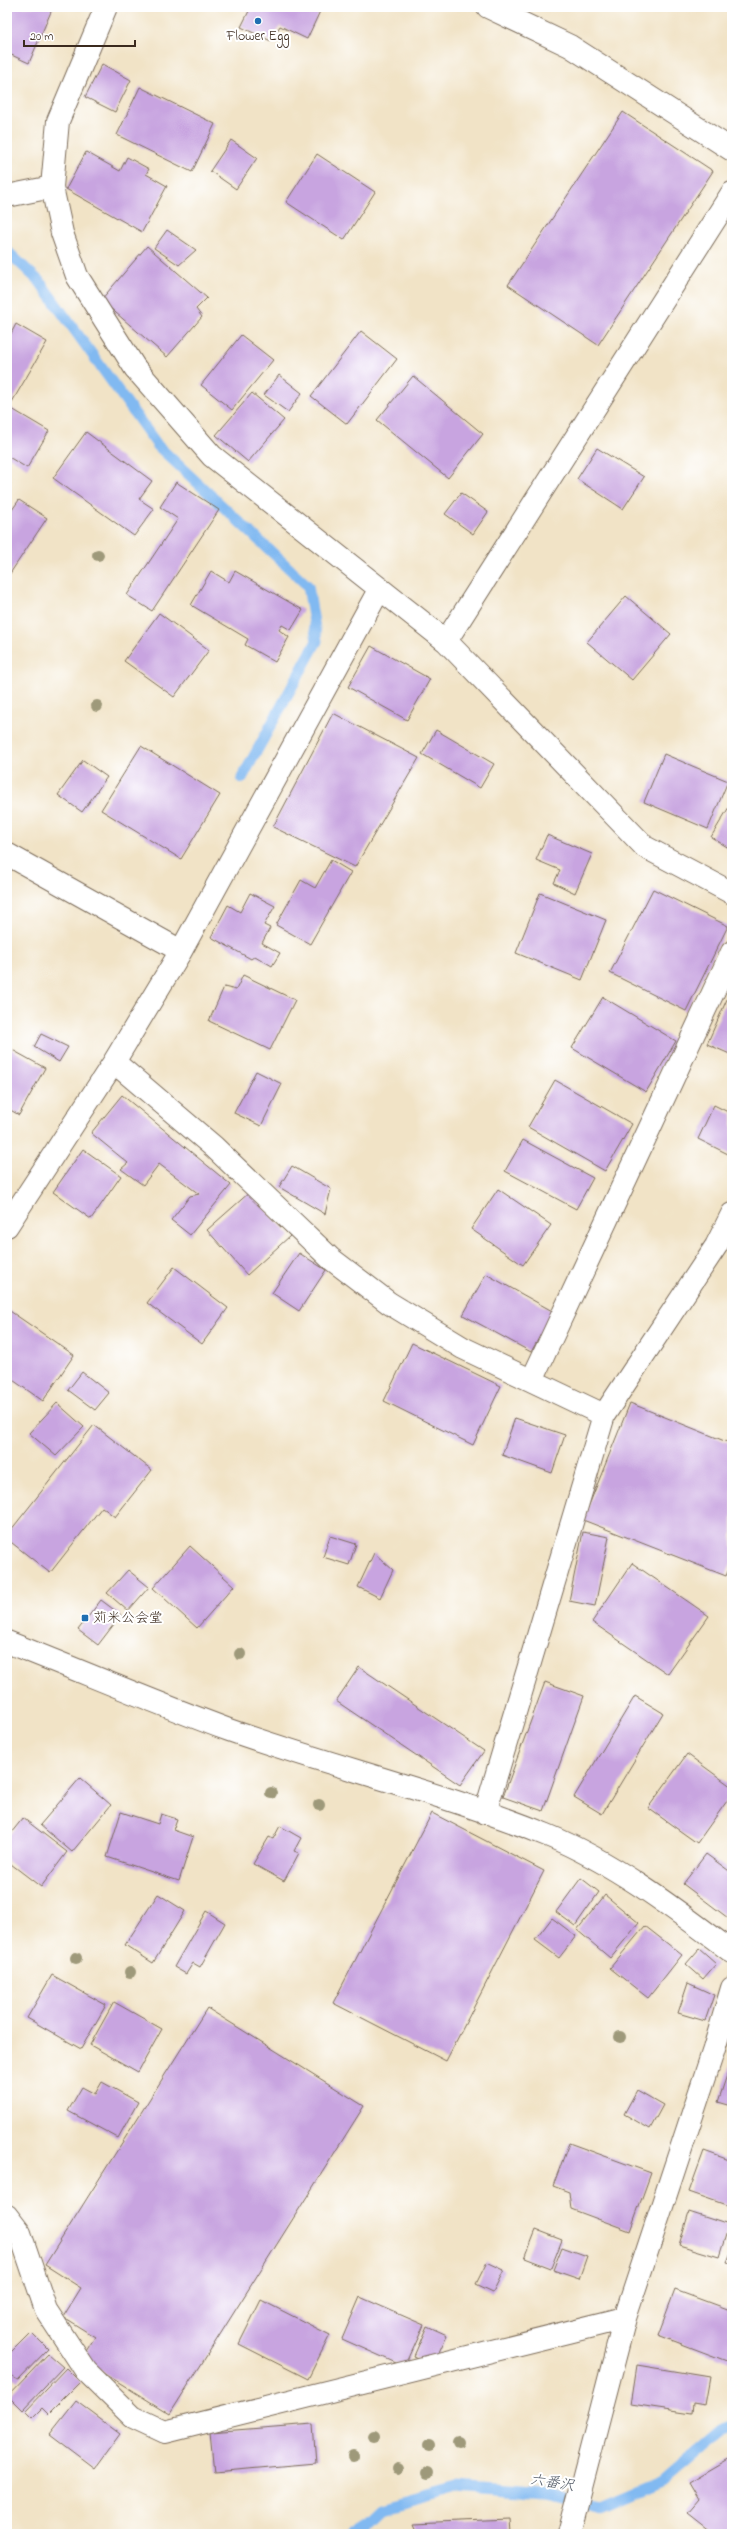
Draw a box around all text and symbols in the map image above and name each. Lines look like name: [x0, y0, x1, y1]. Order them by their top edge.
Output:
marker: Flower Egg: [253, 16, 263, 26]
scale bar: [24, 22, 135, 48]
place label: Flower Egg: [225, 26, 290, 48]
text: 20 m: [30, 28, 53, 46]
place label: 苅米公会堂: [93, 1608, 163, 1629]
marker: 苅米公会堂: [80, 1613, 90, 1623]
water label: 六番沢: [528, 2469, 577, 2498]

